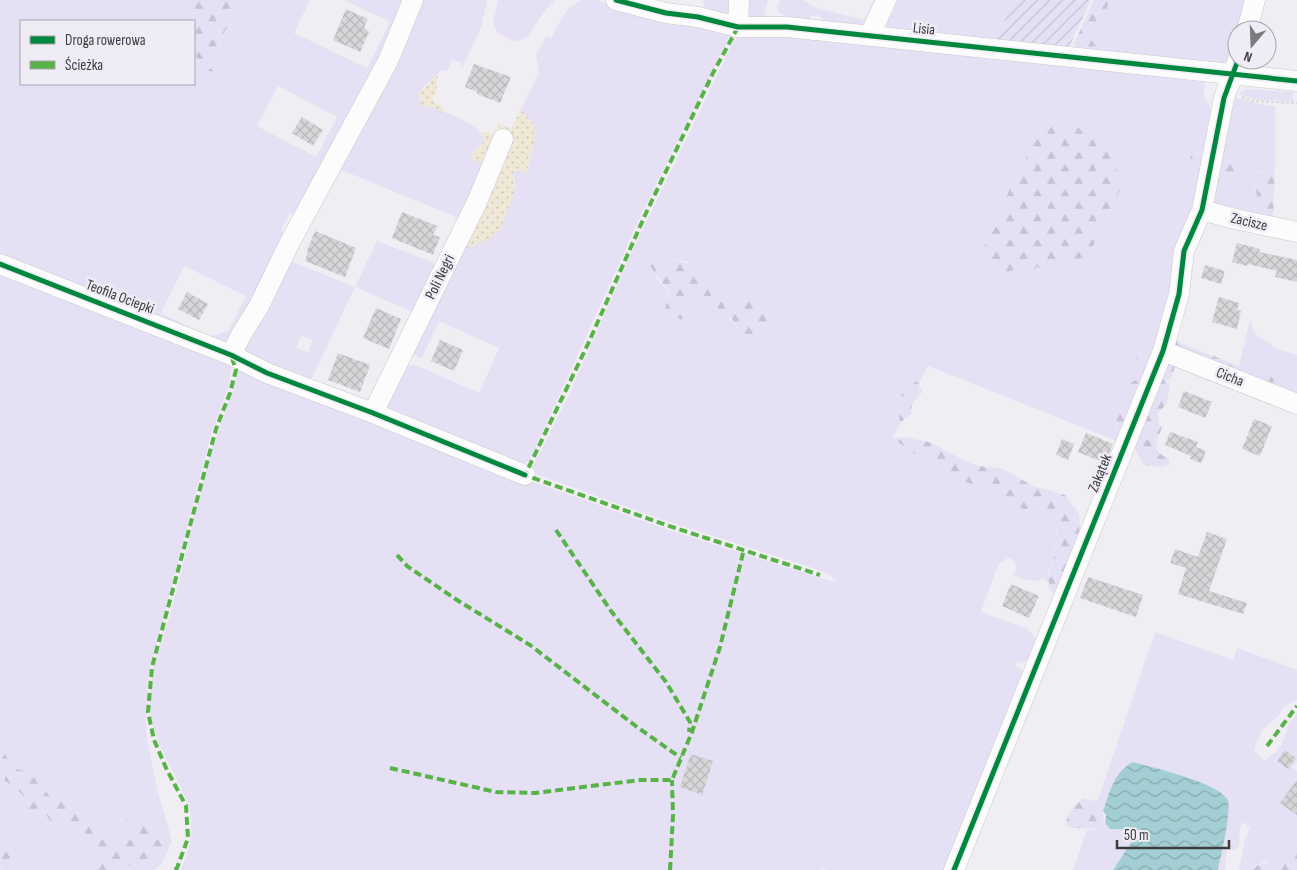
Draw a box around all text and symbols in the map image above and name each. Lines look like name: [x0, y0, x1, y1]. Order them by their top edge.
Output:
street label: Lisia: [912, 18, 936, 40]
legend: [20, 20, 195, 85]
north arrow: [1227, 20, 1277, 70]
text: Droga rowerowa: [65, 31, 146, 50]
text: N: [1242, 48, 1254, 66]
text: Ścieżka: [65, 56, 103, 75]
street label: Zacisze: [1229, 209, 1269, 235]
street label: Poli Negri: [421, 251, 459, 303]
street label: Teofila Ociepki: [83, 275, 157, 319]
street label: Cicha: [1213, 363, 1247, 391]
street label: Zakątek: [1084, 451, 1116, 495]
scale bar: [1117, 818, 1230, 850]
text: 50 m: [1124, 826, 1149, 845]

